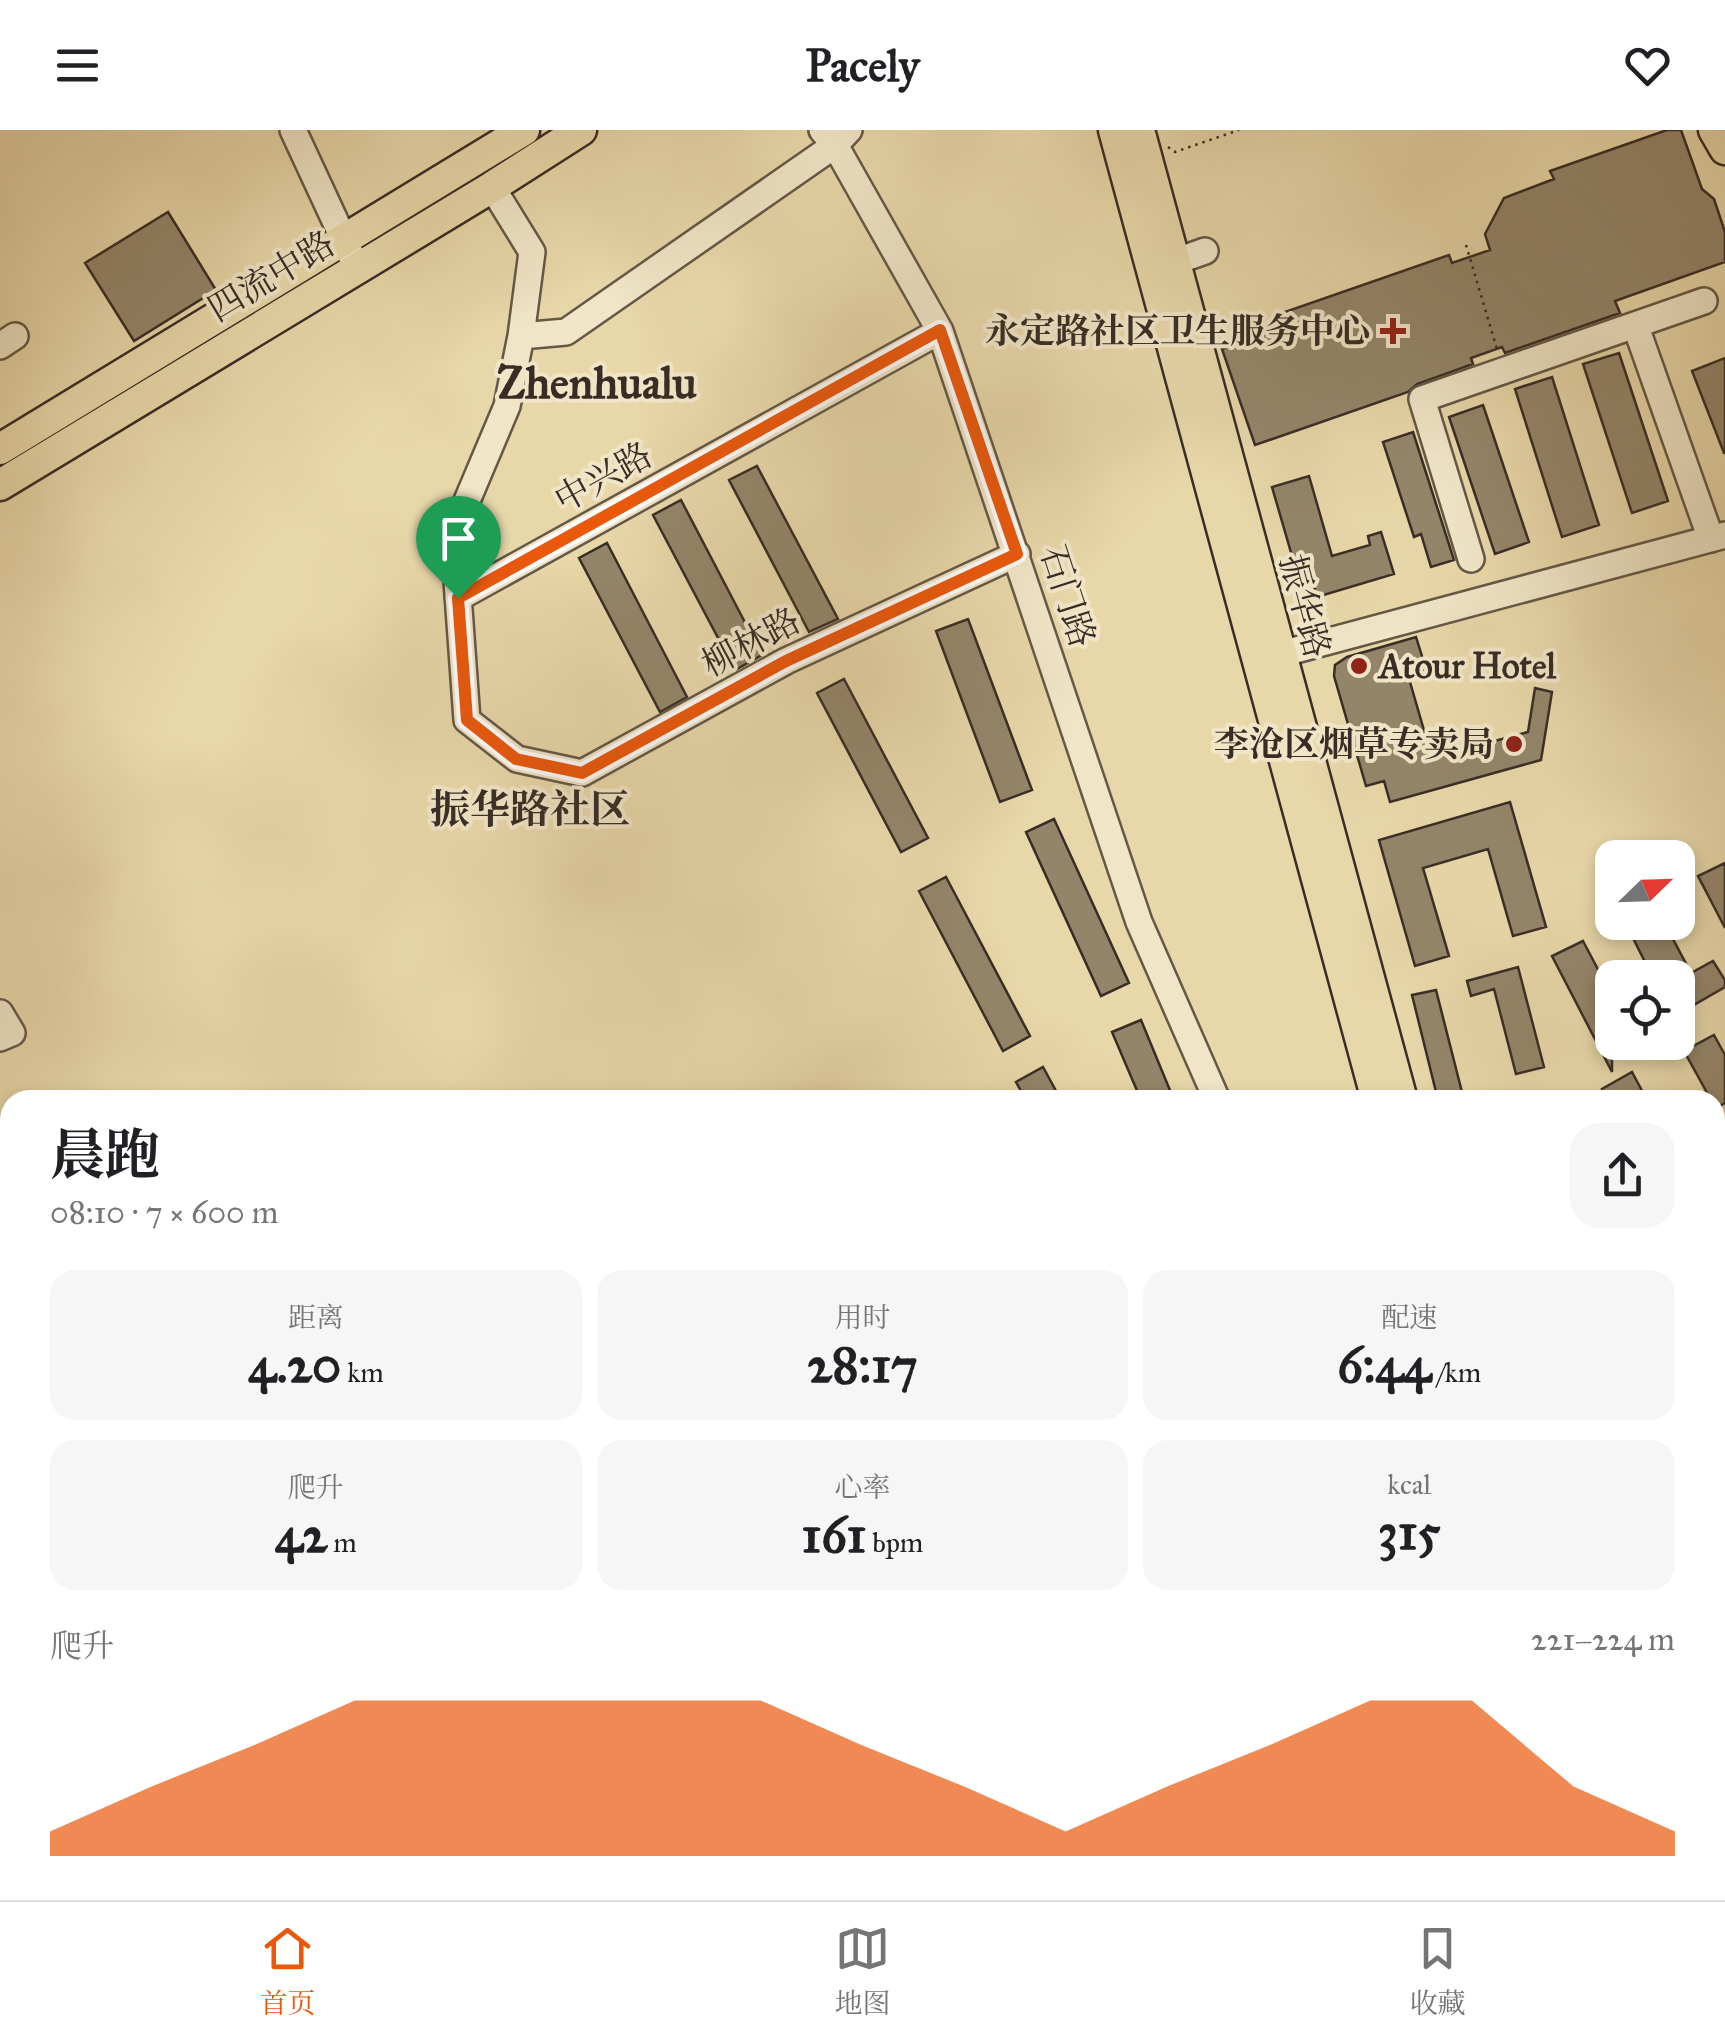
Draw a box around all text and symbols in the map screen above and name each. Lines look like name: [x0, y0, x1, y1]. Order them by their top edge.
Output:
icon: menu: [50, 38, 105, 93]
text: Pacely: [805, 38, 920, 93]
icon: heart: [1620, 38, 1675, 93]
street label: 四流中路: [200, 222, 342, 331]
place label: 永定路社区卫生服务中心: [985, 310, 1370, 353]
marker: 永定路社区卫生服务中心: [1380, 318, 1406, 344]
district label: Zhenhualu: [497, 355, 697, 410]
street label: 中兴路: [547, 433, 660, 522]
pin: [416, 496, 501, 599]
icon: arrive: [431, 511, 486, 566]
street label: 石门路: [1031, 540, 1104, 653]
street label: 振华路: [1270, 550, 1339, 662]
street label: 柳林路: [695, 599, 808, 686]
place label: Atour Hotel: [1377, 645, 1557, 688]
marker: Atour Hotel: [1348, 655, 1370, 677]
place label: 李沧区烟草专卖局: [1214, 723, 1494, 766]
marker: 李沧区烟草专卖局: [1503, 733, 1525, 755]
district label: 振华路社区: [430, 785, 630, 834]
north arrow: [1595, 840, 1695, 940]
map controls: [1595, 840, 1695, 1060]
button: locate: [1595, 960, 1695, 1060]
text: 晨跑: [50, 1122, 160, 1189]
button: share: [1570, 1123, 1675, 1228]
text: 08:10 · 7 × 600 m: [50, 1193, 278, 1232]
text: 距离: [288, 1300, 344, 1335]
text: 用时: [834, 1300, 891, 1335]
text: 配速: [1381, 1300, 1437, 1335]
text: 4.20: [248, 1335, 341, 1396]
text: 28:17: [807, 1335, 918, 1396]
text: 6:44: [1337, 1335, 1431, 1396]
text: km: [341, 1355, 384, 1390]
text: /km: [1431, 1355, 1481, 1390]
text: kcal: [1387, 1467, 1431, 1502]
text: 爬升: [288, 1470, 344, 1505]
text: 心率: [834, 1470, 891, 1505]
text: 315: [1378, 1502, 1440, 1563]
text: 42: [275, 1505, 327, 1566]
text: 161: [802, 1505, 866, 1566]
text: m: [327, 1525, 357, 1560]
text: bpm: [866, 1525, 923, 1560]
text: 221–224 m: [1531, 1620, 1675, 1659]
text: 爬升: [50, 1627, 114, 1666]
tab: 首页: [259, 1921, 316, 2021]
tab: 地图: [834, 1921, 891, 2021]
tab: 收藏: [1409, 1921, 1466, 2021]

